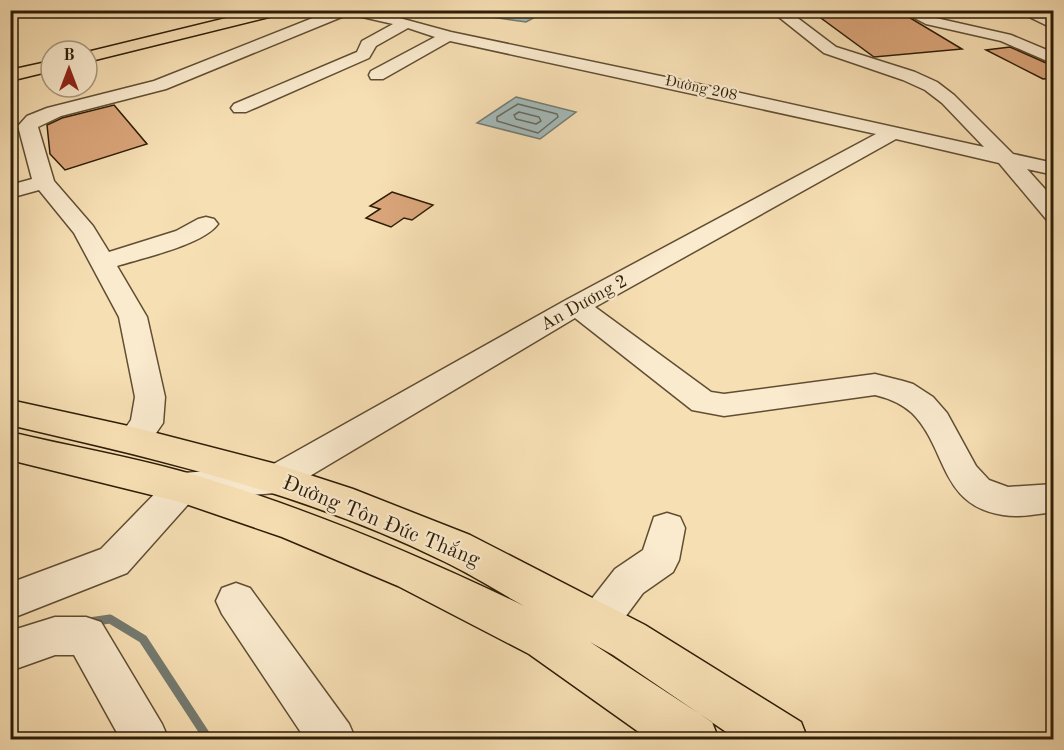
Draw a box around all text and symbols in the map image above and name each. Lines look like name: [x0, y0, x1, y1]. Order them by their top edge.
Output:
north arrow: [39, 39, 99, 99]
text: B: [63, 48, 75, 64]
street label: Đường 208: [664, 74, 738, 104]
street label: An Dương 2: [538, 272, 630, 334]
street label: Đường Tôn Đức Thắng: [279, 471, 484, 571]

